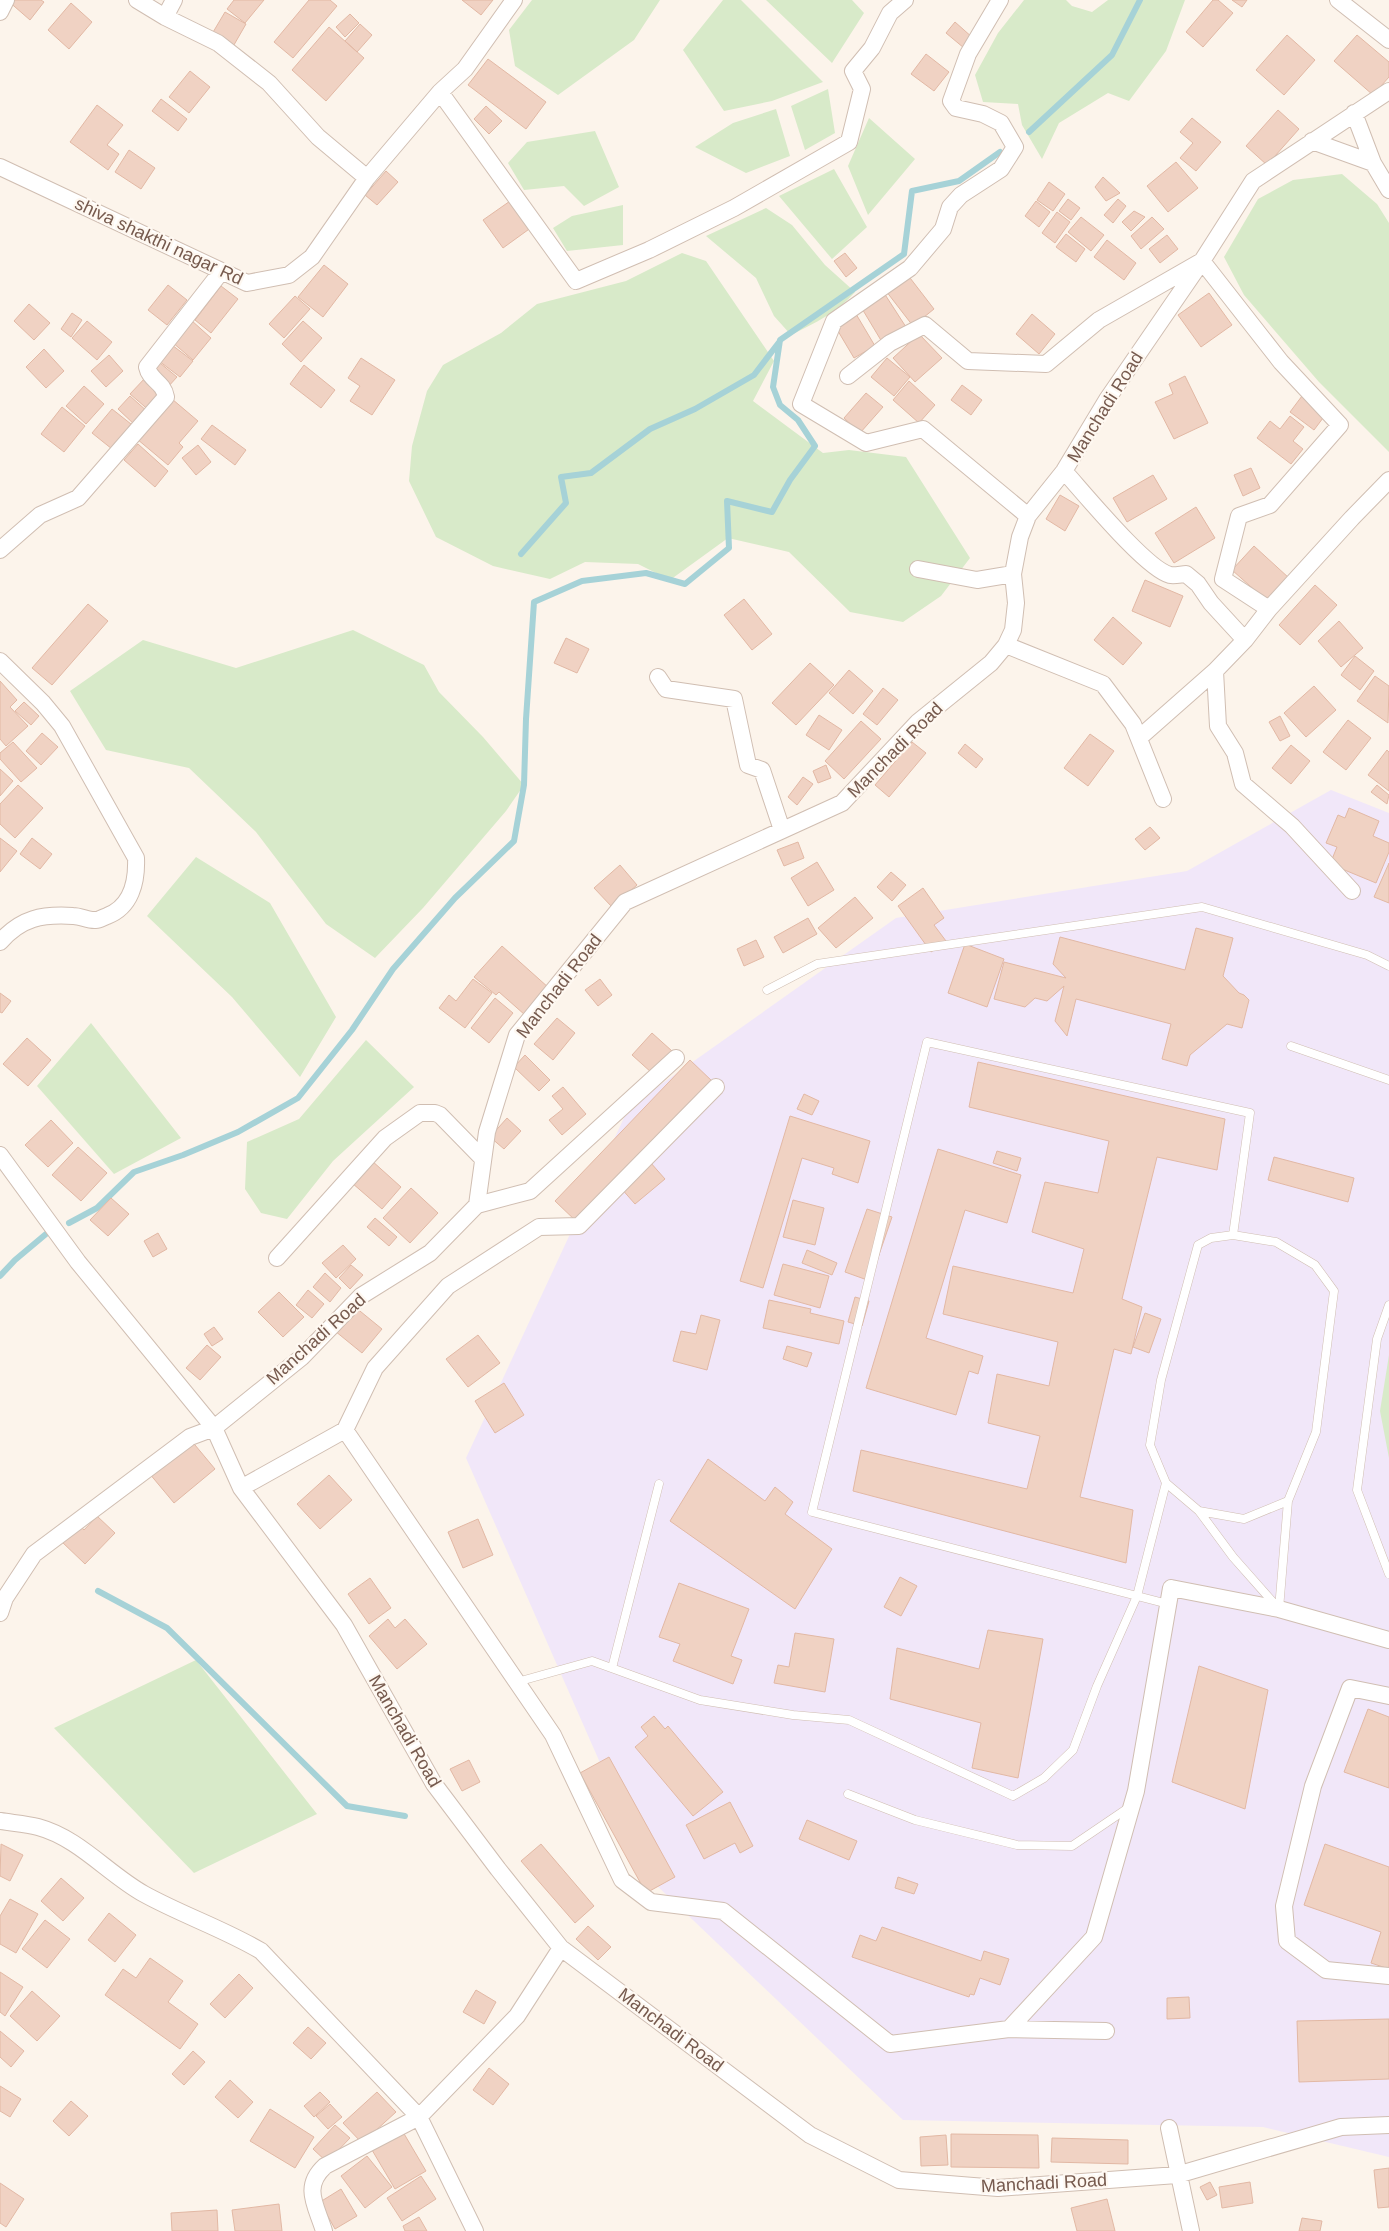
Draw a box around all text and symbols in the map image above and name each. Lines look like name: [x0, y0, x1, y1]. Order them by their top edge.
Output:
street label: shiva shakthi nagar Rd: [72, 193, 246, 289]
street label: Manchadi Road: [1063, 348, 1147, 466]
street label: Manchadi Road: [843, 698, 947, 802]
street label: Manchadi Road: [512, 930, 606, 1042]
street label: Manchadi Road: [262, 1289, 370, 1389]
street label: Manchadi Road: [365, 1671, 445, 1791]
street label: Manchadi Road: [615, 1984, 727, 2076]
street label: Manchadi Road: [981, 2170, 1107, 2196]

